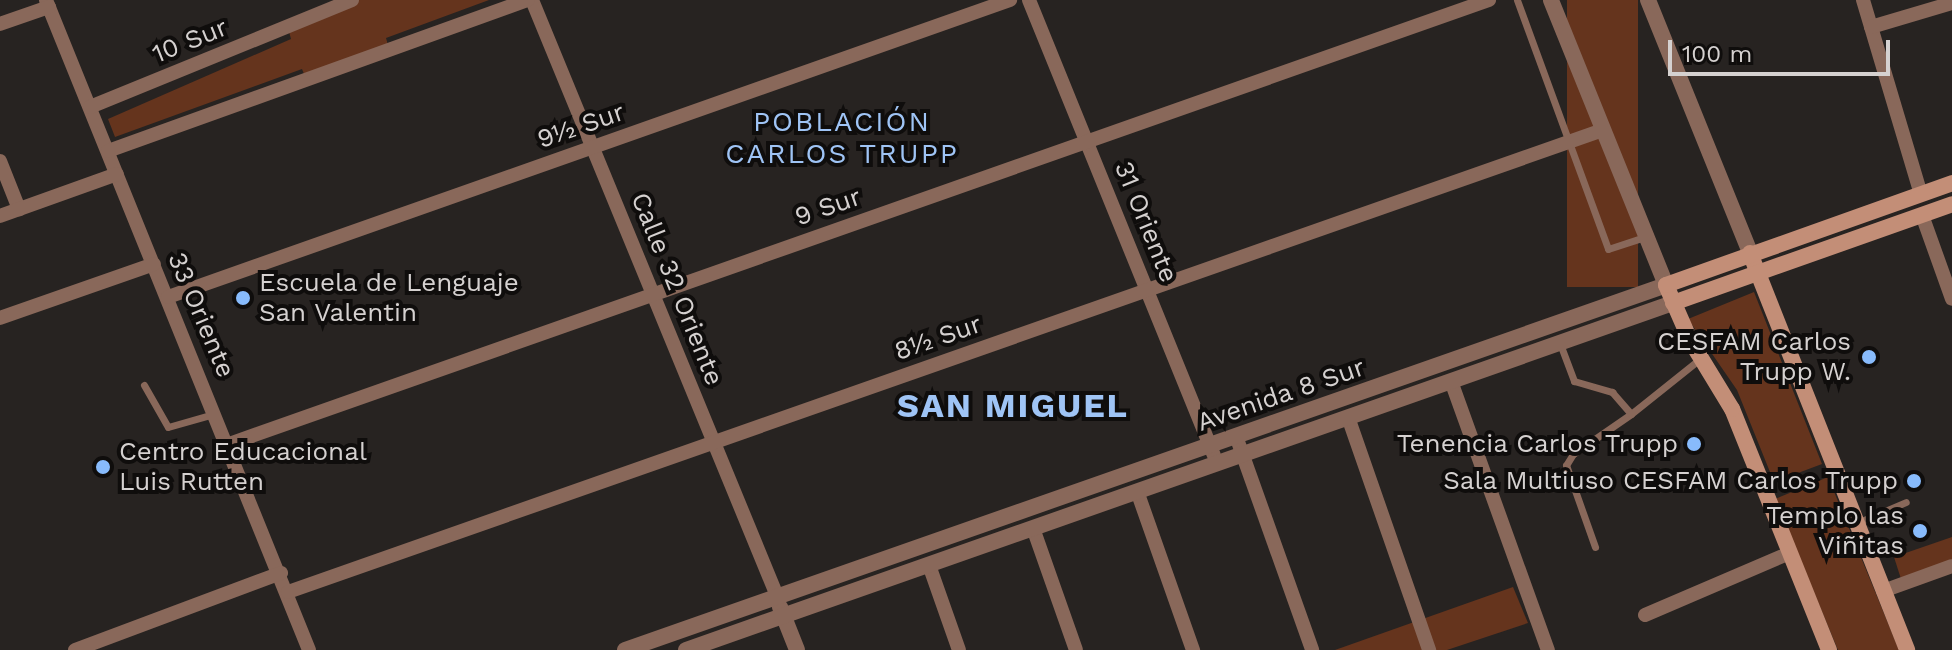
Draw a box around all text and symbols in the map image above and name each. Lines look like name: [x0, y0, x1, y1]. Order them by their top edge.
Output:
street label: 10 Sur: [148, 12, 232, 70]
scale bar: [1672, 24, 1894, 74]
text: 100 m: [1682, 40, 1752, 68]
street label: 9½ Sur: [533, 97, 629, 155]
district label: POBLACIÓN CARLOS TRUPP: [725, 105, 959, 171]
street label: 31 Oriente: [1108, 157, 1184, 287]
street label: 9 Sur: [791, 181, 865, 233]
street label: Calle 32 Oriente: [624, 188, 730, 390]
street label: 33 Oriente: [161, 248, 241, 382]
place label: Escuela de Lenguaje San Valentin: [259, 267, 519, 328]
marker: Escuela de Lenguaje San Valentin: [234, 289, 252, 307]
street label: 8½ Sur: [890, 309, 986, 367]
place label: CESFAM Carlos Trupp W.: [1657, 326, 1851, 388]
marker: CESFAM Carlos Trupp W.: [1858, 346, 1880, 368]
street label: Avenida 8 Sur: [1193, 352, 1369, 438]
district label: SAN MIGUEL: [897, 386, 1129, 426]
place label: Tenencia Carlos Trupp: [1395, 428, 1678, 460]
marker: Tenencia Carlos Trupp: [1685, 435, 1703, 453]
place label: Centro Educacional Luis Rutten: [119, 436, 367, 498]
marker: Centro Educacional Luis Rutten: [94, 458, 112, 476]
place label: Sala Multiuso CESFAM Carlos Trupp: [1442, 465, 1898, 497]
marker: Sala Multiuso CESFAM Carlos Trupp: [1905, 472, 1923, 490]
place label: Templo las Viñitas: [1766, 500, 1904, 562]
marker: Templo las Viñitas: [1911, 522, 1929, 540]

